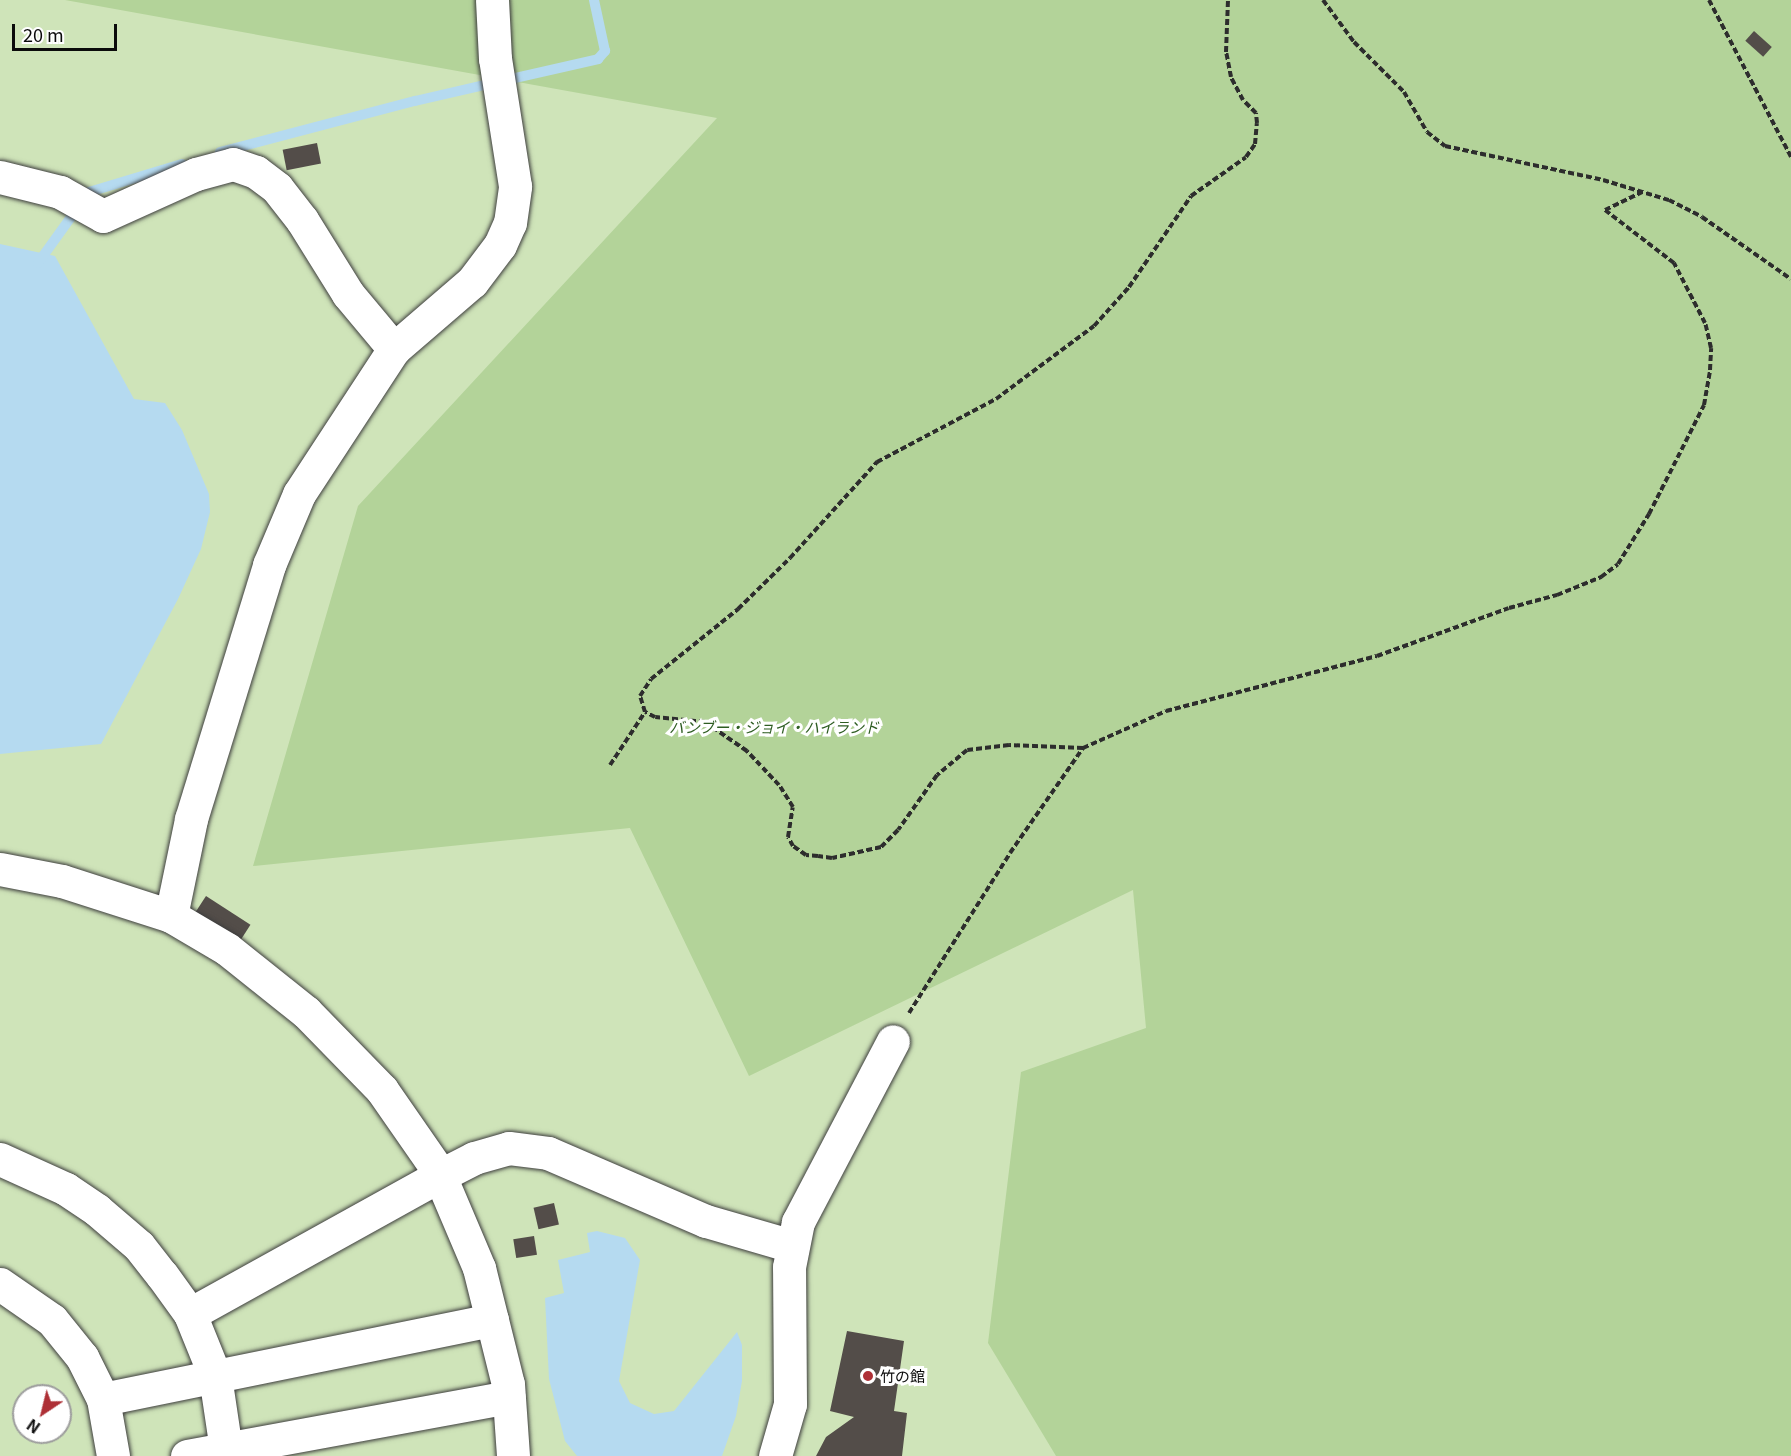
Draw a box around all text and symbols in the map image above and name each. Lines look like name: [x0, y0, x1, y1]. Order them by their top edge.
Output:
scale bar: [15, 12, 120, 50]
text: 20 m: [23, 21, 64, 47]
park label: バンブー・ジョイ・ハイランド: [669, 718, 879, 736]
place label: 竹の館: [880, 1367, 925, 1385]
marker: 竹の館: [861, 1369, 875, 1383]
north arrow: [12, 1384, 72, 1444]
text: N: [21, 1414, 45, 1440]

